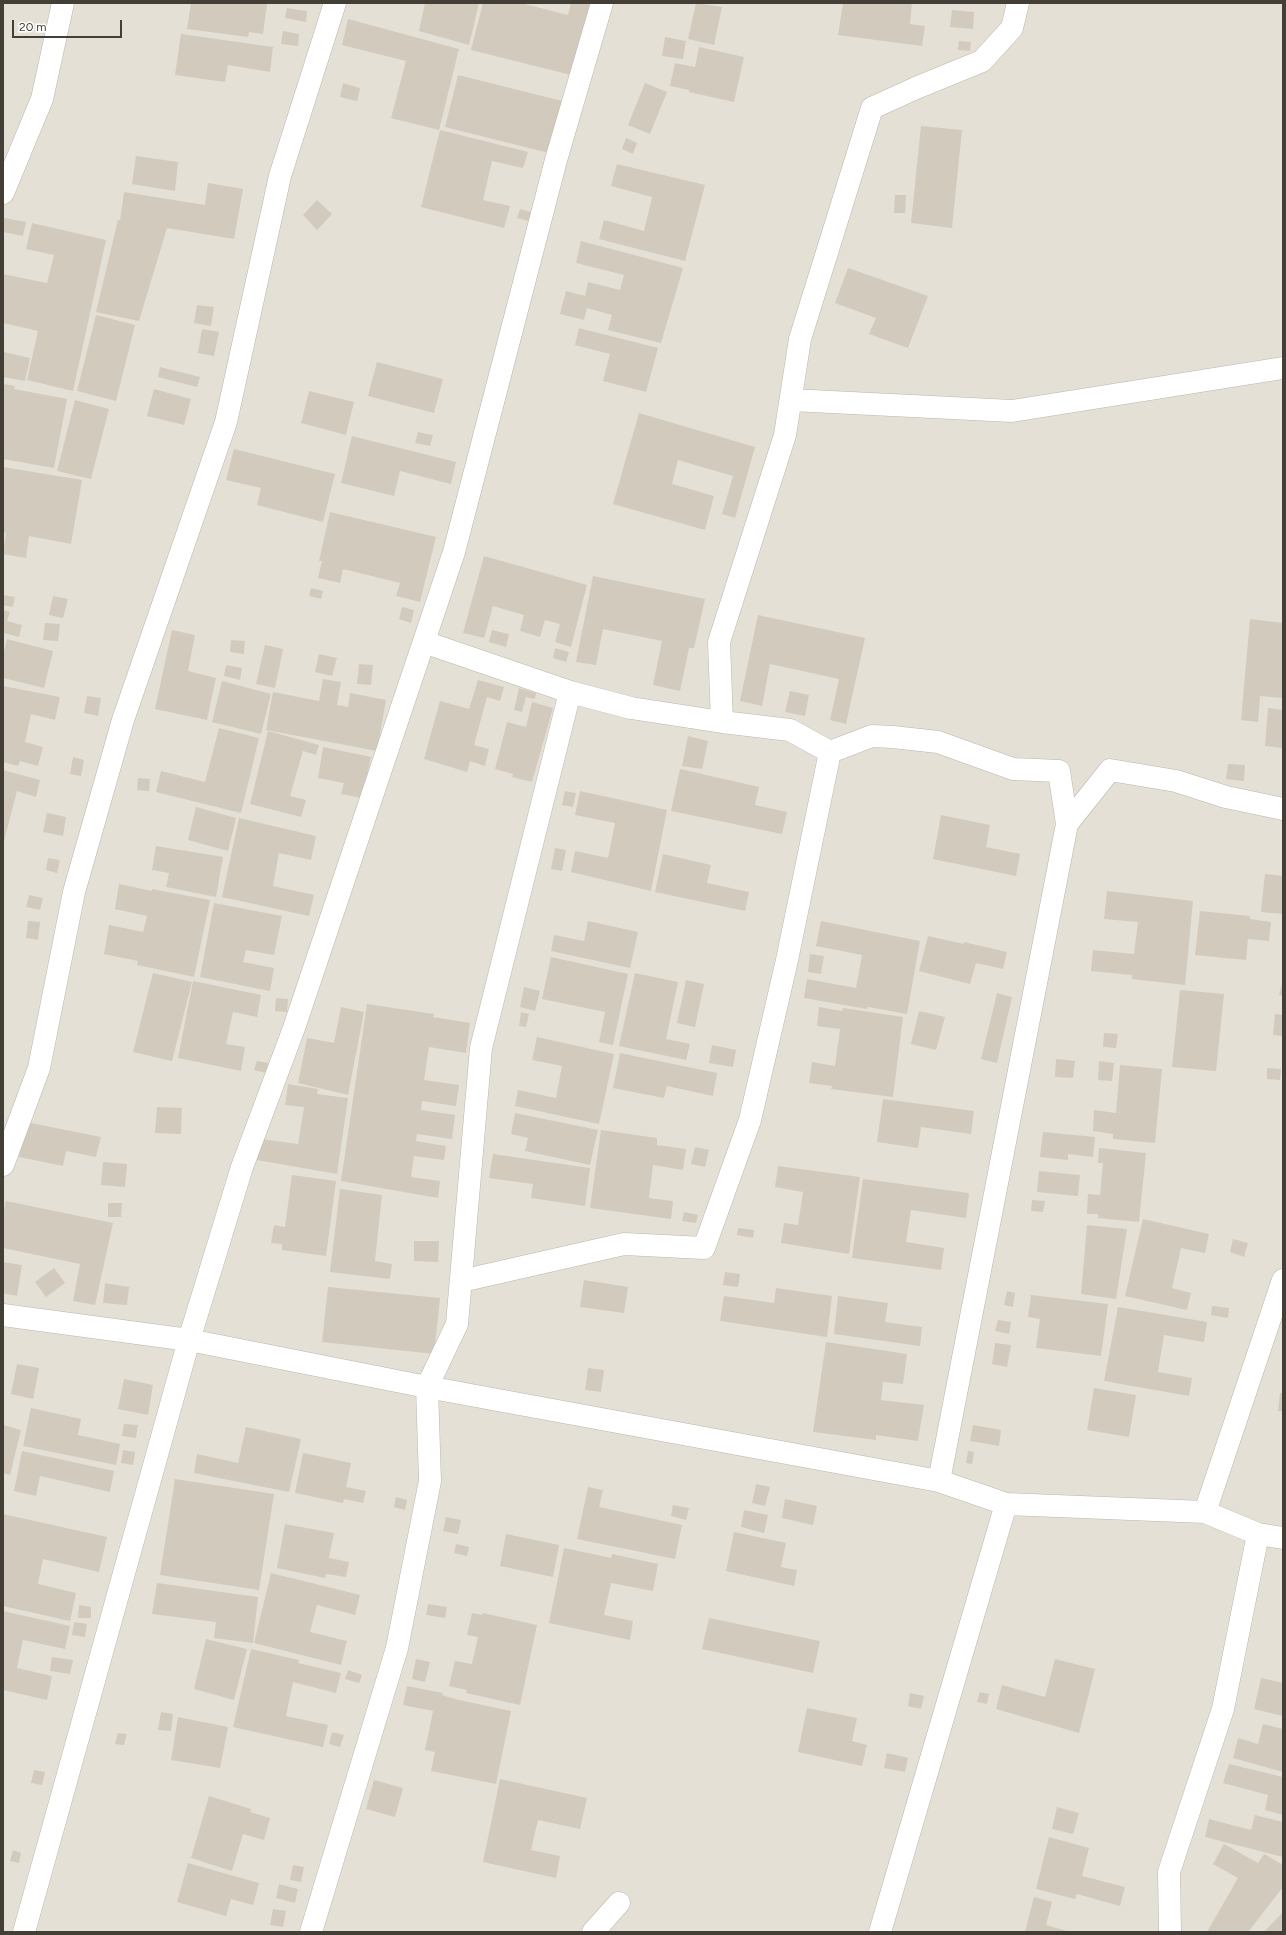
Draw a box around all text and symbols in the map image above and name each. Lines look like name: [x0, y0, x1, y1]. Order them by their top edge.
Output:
scale bar: [14, 12, 124, 38]
text: 20 m: [19, 20, 47, 34]

